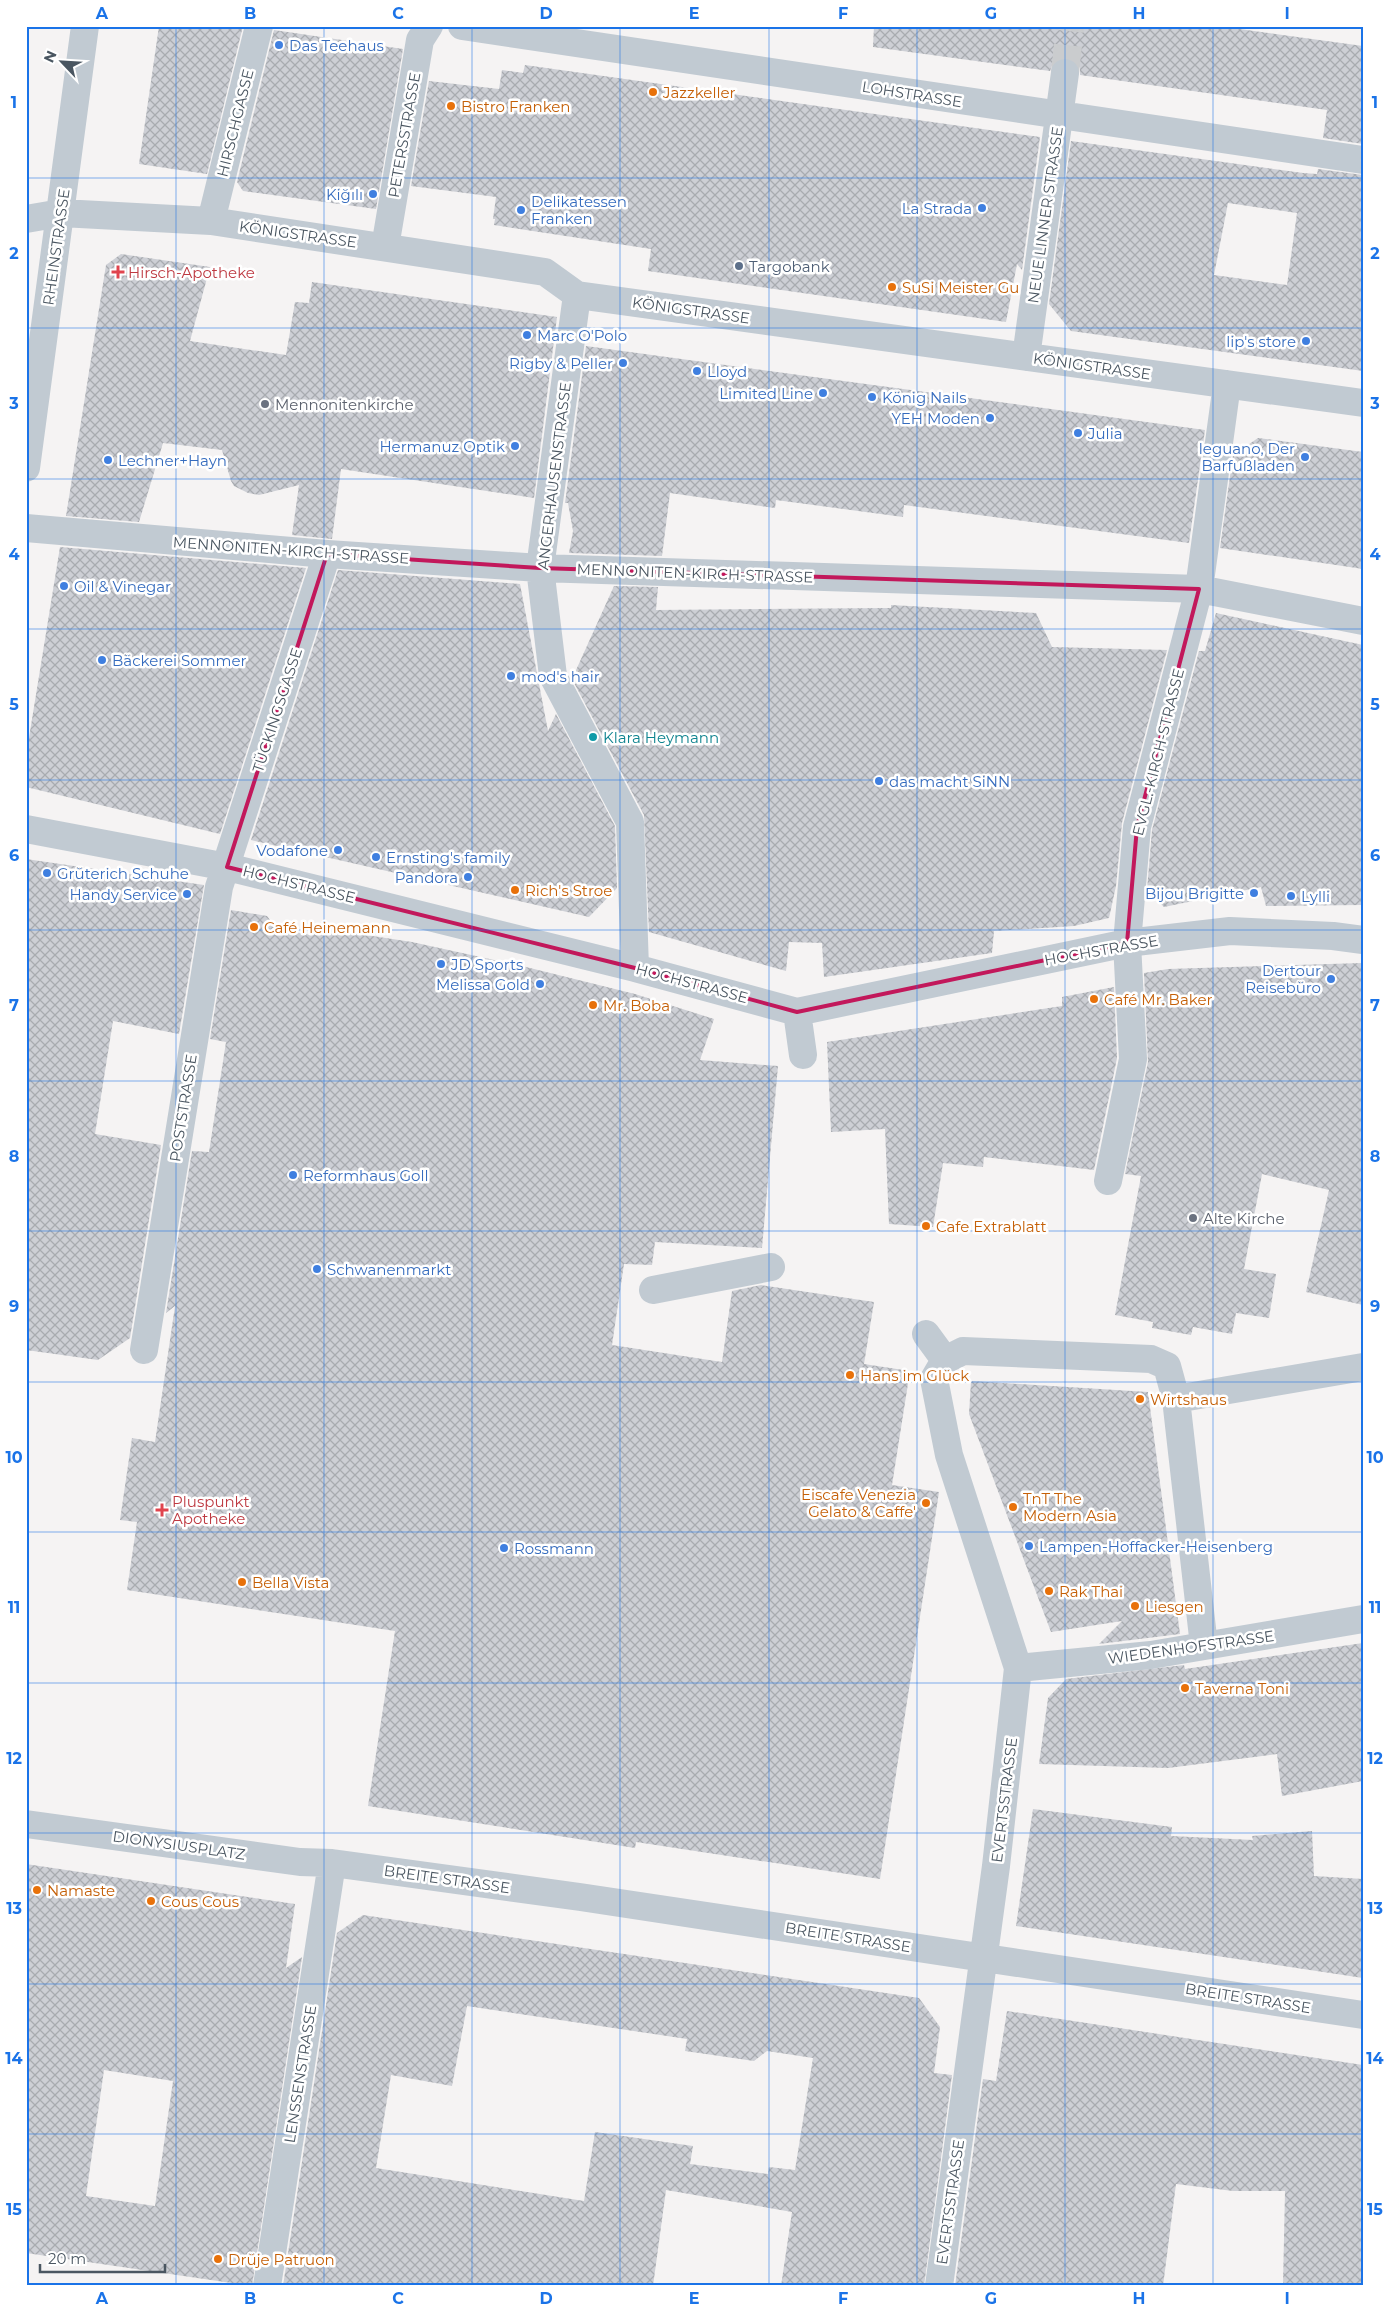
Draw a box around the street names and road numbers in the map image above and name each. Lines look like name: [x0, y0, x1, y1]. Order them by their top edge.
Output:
street label: HIRSCHGASSE: [212, 67, 258, 179]
street label: PETERSSTRASSE: [384, 71, 424, 199]
street label: LOHSTRASSE: [861, 77, 963, 111]
street label: NEUE LINNER STRASSE: [1023, 125, 1067, 305]
street label: RHEINSTRASSE: [38, 187, 74, 307]
street label: KÖNIGSTRASSE: [238, 216, 358, 252]
street label: KÖNIGSTRASSE: [631, 292, 751, 328]
street label: KÖNIGSTRASSE: [1032, 348, 1152, 384]
street label: ANGERHAUSENSTRASSE: [533, 381, 575, 571]
street label: MENNONITEN-KIRCH-STRASSE: [172, 532, 410, 568]
street label: MENNONITEN-KIRCH-STRASSE: [576, 559, 814, 587]
street label: TÜCKINGSGASSE: [248, 645, 306, 775]
street label: EVGL.-KIRCH-STRASSE: [1128, 666, 1188, 838]
street label: HOCHSTRASSE: [241, 861, 357, 907]
street label: HOCHSTRASSE: [1043, 931, 1159, 969]
street label: HOCHSTRASSE: [634, 959, 750, 1007]
street label: POSTSTRASSE: [165, 1053, 201, 1163]
street label: WIEDENHOFSTRASSE: [1107, 1626, 1275, 1668]
street label: EVERTSSTRASSE: [987, 1736, 1021, 1864]
street label: DIONYSIUSPLATZ: [111, 1826, 247, 1864]
street label: BREITE STRASSE: [383, 1861, 511, 1897]
street label: BREITE STRASSE: [784, 1918, 912, 1956]
street label: BREITE STRASSE: [1184, 1979, 1312, 2017]
street label: LENSSENSTRASSE: [280, 2004, 320, 2144]
street label: EVERTSSTRASSE: [932, 2138, 968, 2266]

